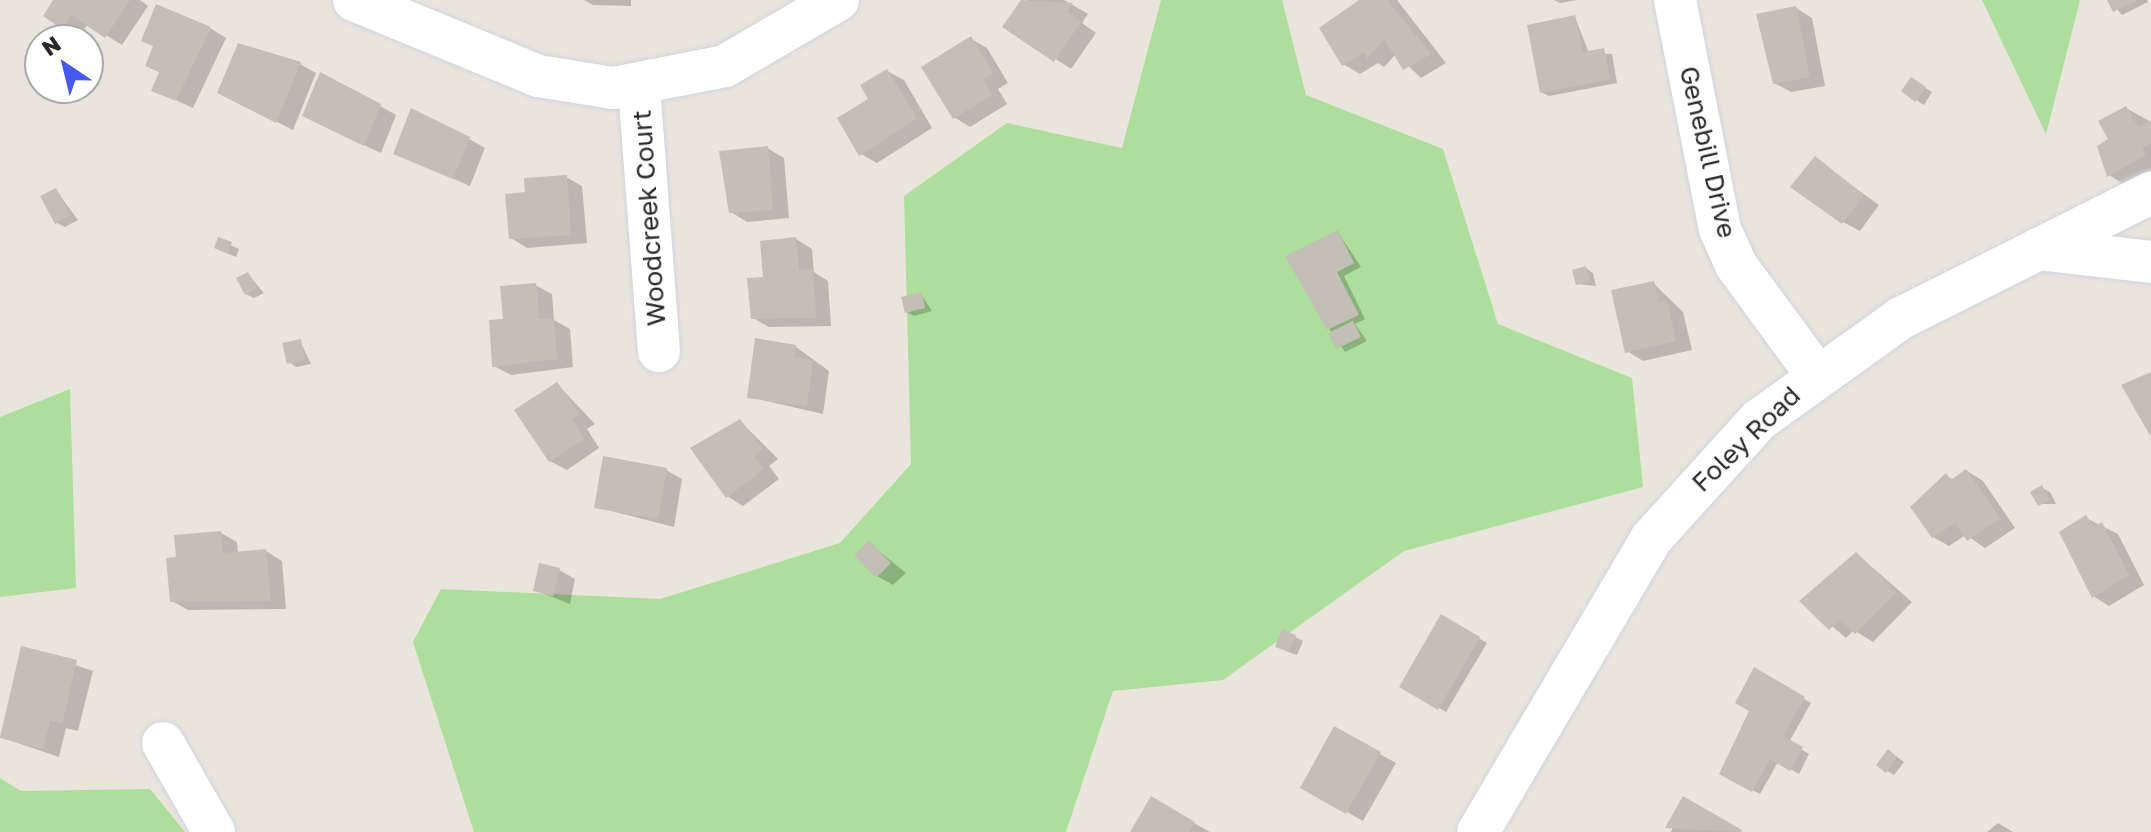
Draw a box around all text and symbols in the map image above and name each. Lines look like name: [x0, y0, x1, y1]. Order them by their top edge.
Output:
north arrow: [24, 24, 104, 104]
text: N: [36, 30, 66, 61]
street label: Genebill Drive: [1673, 63, 1743, 241]
street label: Woodcreek Court: [626, 109, 672, 327]
street label: Foley Road: [1685, 380, 1807, 498]

